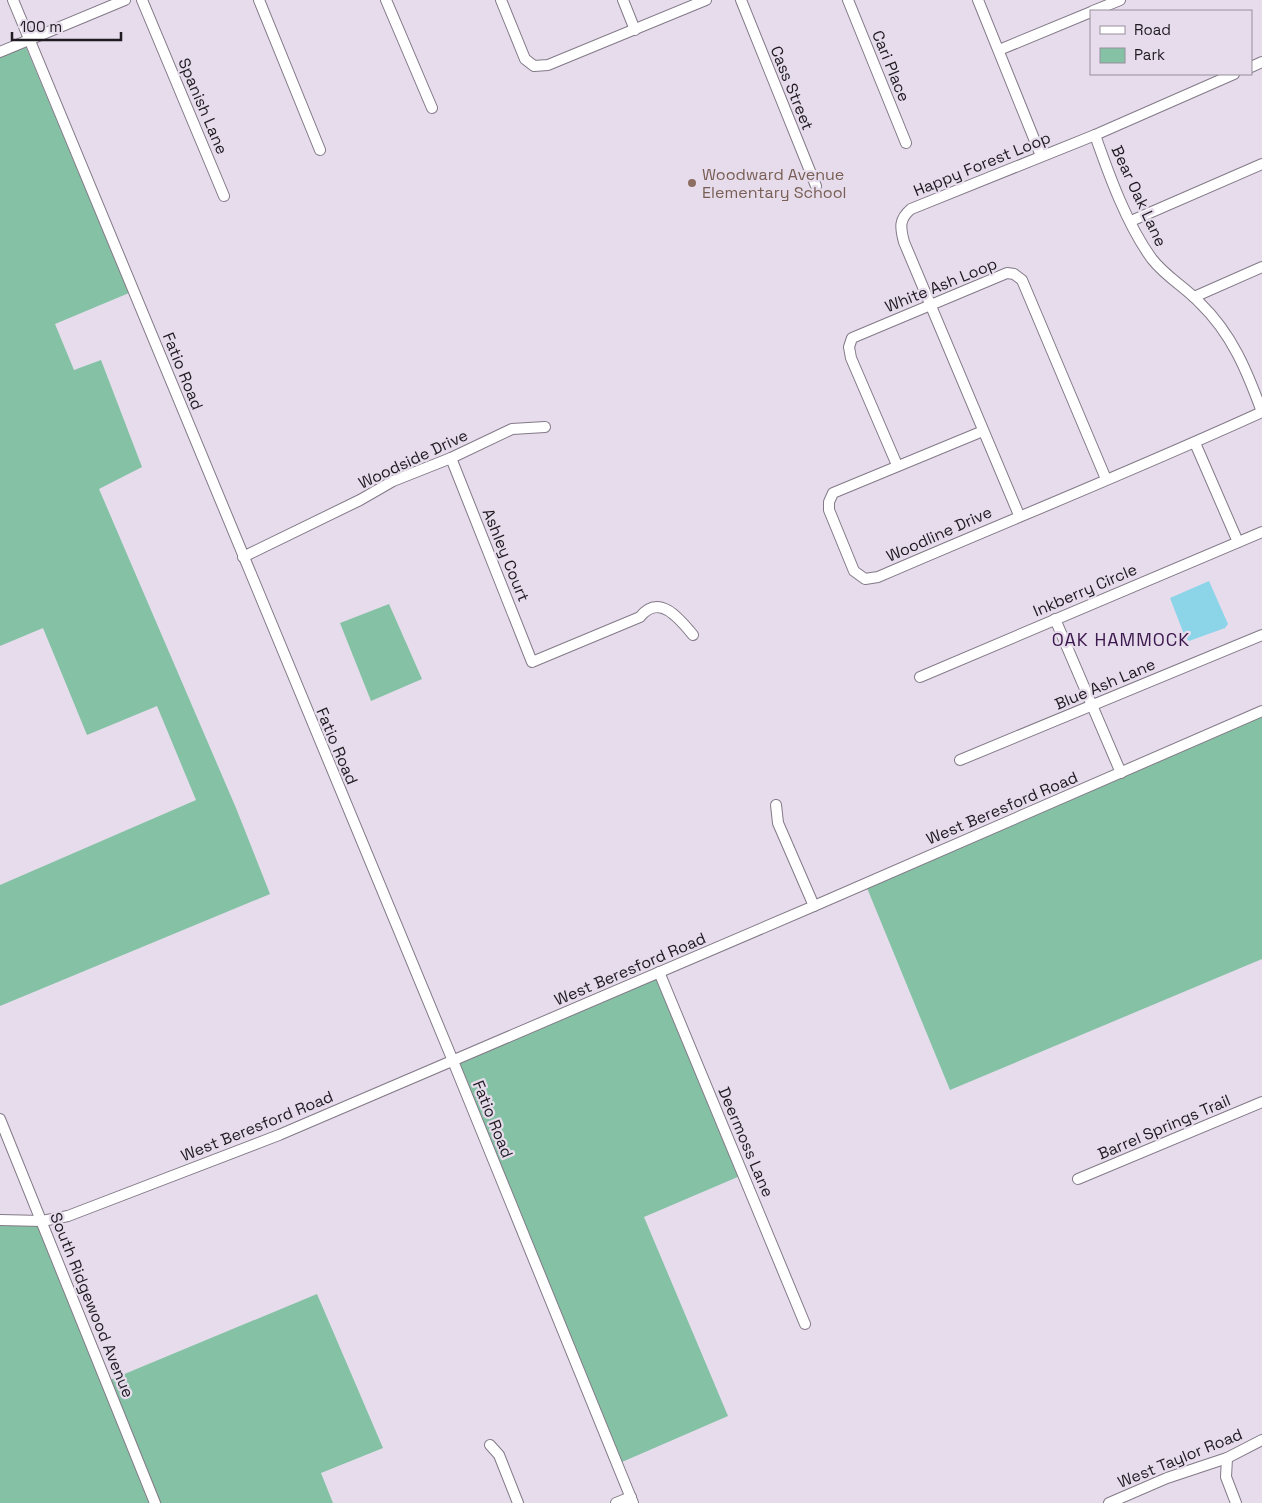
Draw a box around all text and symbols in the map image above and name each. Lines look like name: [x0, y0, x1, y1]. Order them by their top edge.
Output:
scale bar: [12, 10, 121, 42]
legend: [1090, 10, 1252, 75]
text: 100 m: [20, 17, 62, 36]
text: Road: [1134, 20, 1171, 39]
street label: Cari Place: [867, 27, 915, 105]
street label: Cass Street: [766, 43, 818, 133]
text: Park: [1134, 45, 1165, 64]
street label: Spanish Lane: [173, 55, 233, 157]
street label: Happy Forest Loop: [910, 127, 1054, 201]
street label: Bear Oak Lane: [1106, 142, 1172, 250]
place label: Woodward Avenue Elementary School: [702, 164, 847, 203]
marker: Woodward Avenue Elementary School: [686, 177, 698, 189]
street label: White Ash Loop: [882, 253, 1000, 317]
street label: Fatio Road: [158, 329, 208, 413]
street label: Woodside Drive: [355, 424, 471, 494]
street label: Woodline Drive: [883, 501, 995, 567]
street label: Ashley Court: [478, 505, 534, 605]
street label: Inkberry Circle: [1030, 559, 1140, 621]
district label: OAK HAMMOCK: [1052, 628, 1190, 651]
street label: Blue Ash Lane: [1052, 653, 1158, 715]
street label: Fatio Road: [311, 704, 363, 788]
street label: West Beresford Road: [923, 767, 1081, 849]
street label: West Beresford Road: [551, 928, 709, 1010]
street label: Fatio Road: [468, 1077, 518, 1161]
street label: Deermoss Lane: [713, 1084, 779, 1200]
street label: West Beresford Road: [178, 1086, 336, 1166]
street label: Barrel Springs Trail: [1094, 1090, 1234, 1164]
street label: South Ridgewood Avenue: [45, 1209, 139, 1401]
street label: West Taylor Road: [1115, 1423, 1245, 1493]

